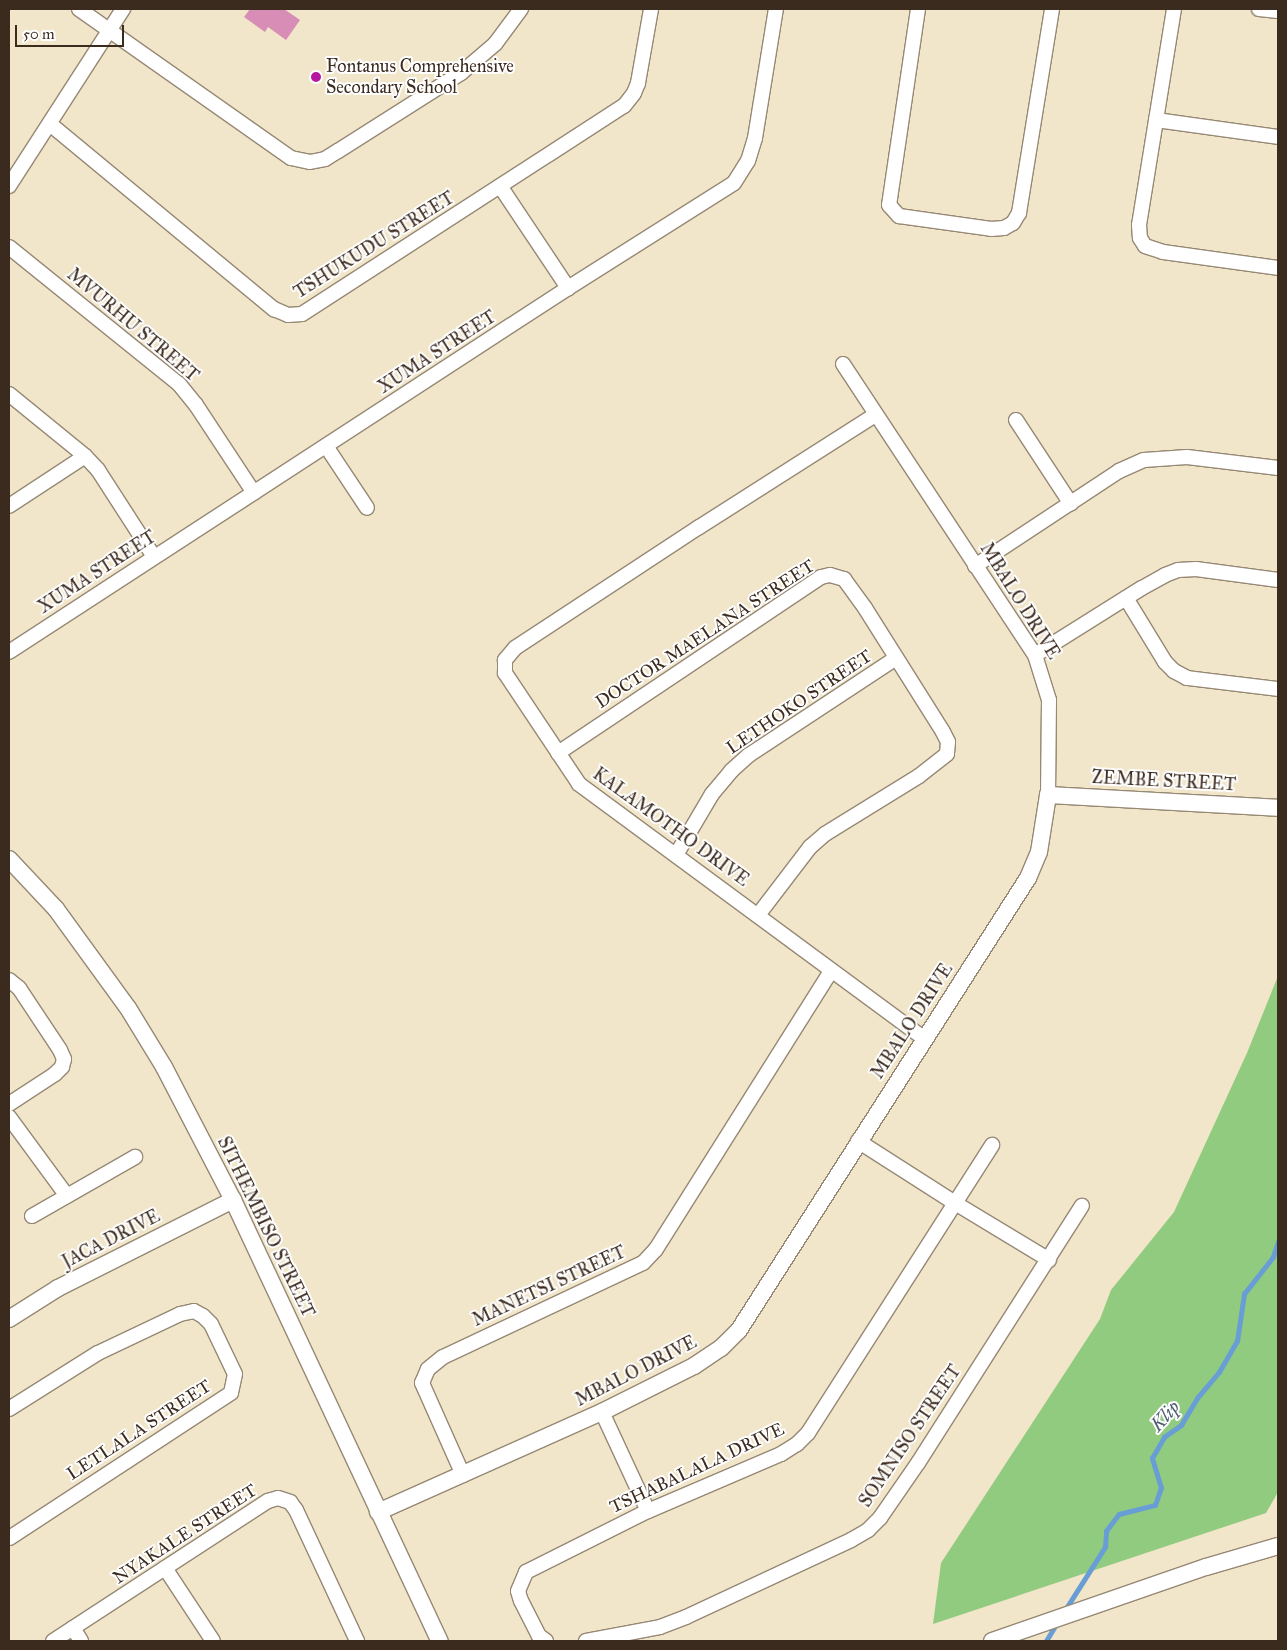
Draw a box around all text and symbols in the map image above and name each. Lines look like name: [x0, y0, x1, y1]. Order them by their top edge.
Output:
scale bar: [18, 15, 126, 47]
text: 50 m: [23, 25, 55, 43]
place label: Fontanus Comprehensive Secondary School: [326, 56, 514, 98]
marker: Fontanus Comprehensive Secondary School: [310, 71, 322, 83]
street label: TSHUKUDU STREET: [290, 187, 458, 303]
street label: MVURHU STREET: [63, 264, 203, 386]
street label: XUMA STREET: [374, 306, 500, 398]
street label: XUMA STREET: [34, 526, 160, 618]
street label: MBALO DRIVE: [976, 539, 1064, 663]
street label: DOCTOR MAELANA STREET: [591, 555, 819, 713]
street label: LETHOKO STREET: [722, 645, 876, 759]
street label: KALAMOTHO DRIVE: [589, 763, 753, 891]
street label: ZEMBE STREET: [1091, 766, 1237, 796]
street label: MBALO DRIVE: [867, 959, 957, 1083]
street label: SITHEMBISO STREET: [213, 1133, 319, 1321]
street label: JACA DRIVE: [58, 1205, 164, 1273]
street label: MANETSI STREET: [469, 1241, 629, 1331]
street label: MBALO DRIVE: [572, 1331, 700, 1411]
street label: SOMNISO STREET: [854, 1361, 966, 1511]
street label: LETLALA STREET: [63, 1375, 215, 1485]
water label: Klip: [1145, 1396, 1185, 1436]
street label: TSHABALALA DRIVE: [606, 1418, 788, 1518]
street label: NYAKALE STREET: [109, 1479, 261, 1589]

